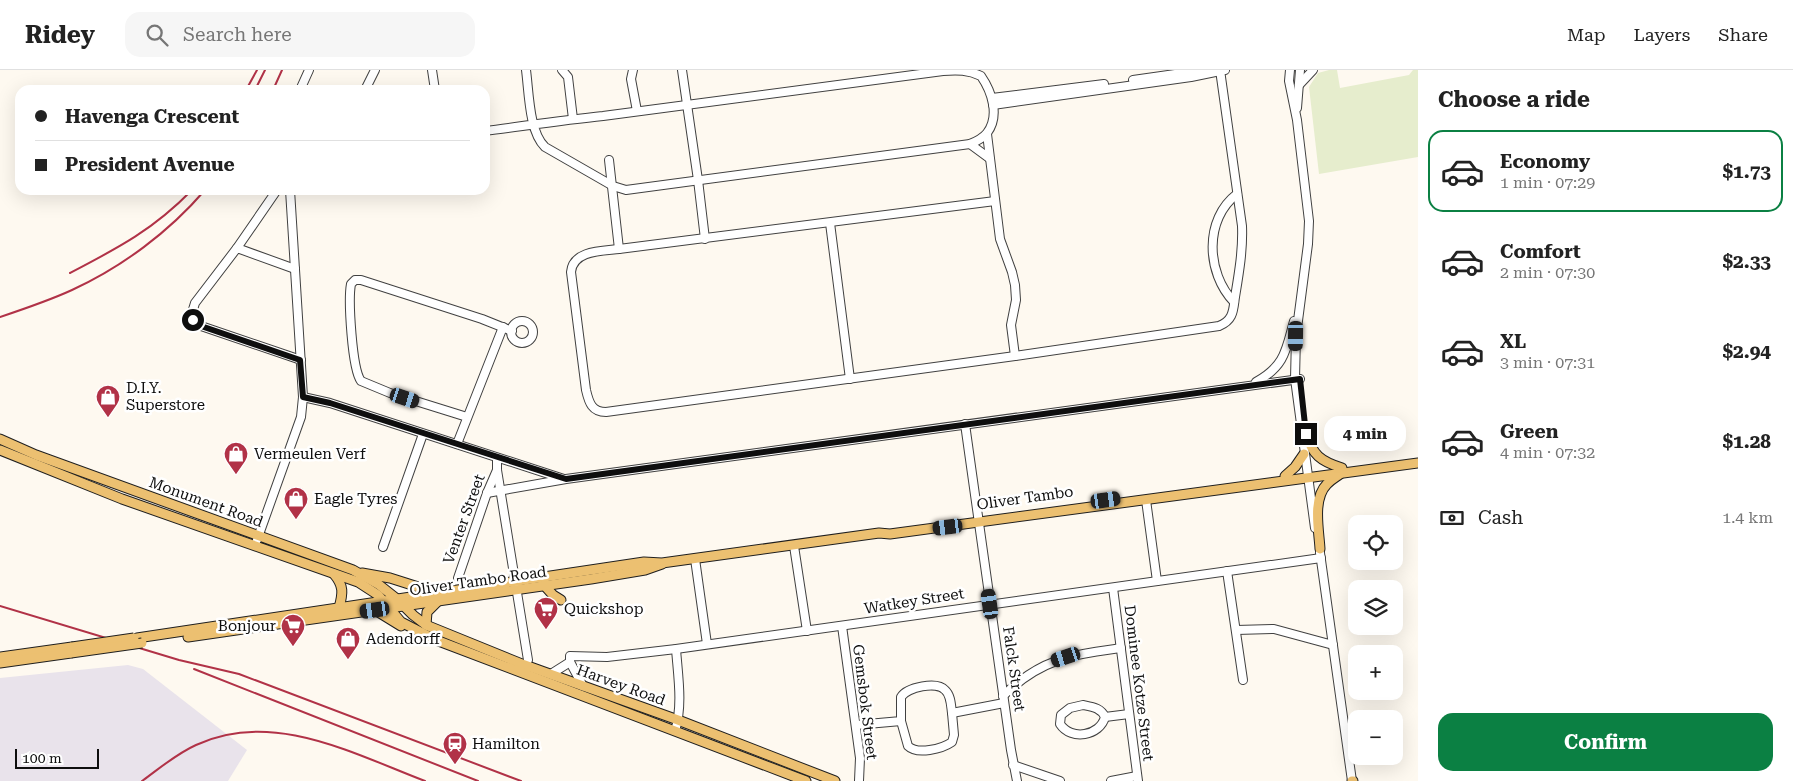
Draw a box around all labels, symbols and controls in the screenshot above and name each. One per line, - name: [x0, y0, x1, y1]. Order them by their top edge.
- search box: [125, 12, 475, 57]
- text: Ridey: [25, 21, 95, 49]
- icon: search: [143, 21, 171, 49]
- text: Search here: [183, 23, 292, 46]
- text: Map: [1567, 24, 1606, 45]
- text: Layers: [1634, 24, 1690, 45]
- text: Share: [1718, 24, 1768, 45]
- text: Choose a ride: [1438, 87, 1590, 112]
- text: Havenga Crescent: [65, 105, 239, 128]
- icon: car: [1440, 149, 1485, 194]
- text: Economy: [1500, 150, 1590, 173]
- text: President Avenue: [65, 153, 235, 176]
- text: $1.73: [1722, 160, 1771, 183]
- text: 1 min · 07:29: [1500, 173, 1595, 192]
- icon: car: [1440, 239, 1485, 284]
- text: Comfort: [1500, 240, 1581, 263]
- text: $2.33: [1722, 250, 1771, 273]
- text: 2 min · 07:30: [1500, 263, 1595, 282]
- route start: [182, 309, 204, 331]
- car: [1288, 321, 1303, 351]
- icon: car: [1440, 329, 1485, 374]
- text: XL: [1500, 330, 1526, 353]
- text: $2.94: [1722, 340, 1771, 363]
- text: 3 min · 07:31: [1500, 353, 1595, 372]
- place label: D.I.Y. Superstore: [126, 379, 205, 414]
- shop icon: D.I.Y. Superstore: [95, 384, 121, 418]
- car: [388, 386, 421, 410]
- callout: 4 min: [1324, 416, 1406, 452]
- icon: car: [1440, 419, 1485, 464]
- text: Green: [1500, 420, 1558, 443]
- route end: [1295, 423, 1317, 445]
- text: 4 min: [1343, 424, 1387, 443]
- text: $1.28: [1722, 430, 1771, 453]
- shop icon: Vermeulen Verf: [223, 441, 249, 475]
- text: 4 min · 07:32: [1500, 443, 1595, 462]
- place label: Vermeulen Verf: [254, 445, 367, 463]
- street label: Venter Street: [439, 471, 489, 566]
- street label: Monument Road: [147, 473, 266, 531]
- street label: Oliver Tambo: [975, 482, 1075, 514]
- shop icon: Eagle Tyres: [283, 486, 309, 520]
- place label: Eagle Tyres: [314, 490, 397, 508]
- car: [1090, 490, 1121, 510]
- icon: cash: [1438, 504, 1466, 532]
- text: Cash: [1478, 506, 1523, 529]
- text: 1.4 km: [1722, 508, 1773, 527]
- map controls: [1348, 515, 1403, 765]
- button: locate: [1348, 515, 1403, 570]
- car: [932, 518, 963, 536]
- street label: Oliver Tambo Road: [408, 562, 548, 600]
- button: layers: [1348, 580, 1403, 635]
- street label: Watkey Street: [863, 584, 966, 618]
- car: [980, 588, 999, 620]
- supermarket icon: Quickshop: [533, 596, 559, 630]
- car: [359, 600, 390, 620]
- place label: Quickshop: [564, 600, 644, 618]
- street label: Dominee Kotze Street: [1120, 604, 1158, 762]
- supermarket icon: Bonjour: [280, 613, 306, 647]
- place label: Bonjour: [218, 617, 276, 635]
- street label: Falck Street: [999, 625, 1029, 713]
- shop icon: Adendorff: [335, 626, 361, 660]
- place label: Adendorff: [366, 630, 441, 648]
- street label: Gemsbok Street: [849, 643, 881, 761]
- car: [1049, 645, 1082, 669]
- button: +: [1348, 645, 1403, 700]
- street label: Harvey Road: [574, 661, 668, 709]
- button: −: [1348, 710, 1403, 765]
- button: Confirm: [1438, 713, 1773, 771]
- station icon: Hamilton: [442, 731, 468, 765]
- place label: Hamilton: [472, 735, 540, 753]
- scale bar: [15, 746, 99, 769]
- text: 100 m: [22, 750, 62, 766]

